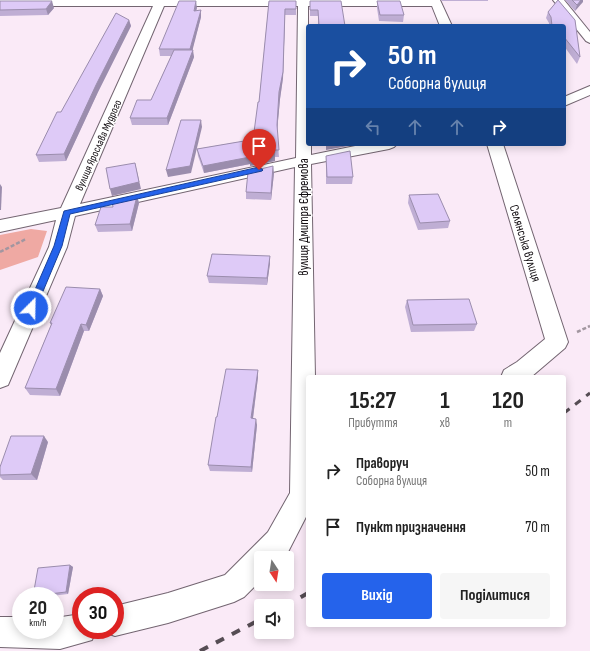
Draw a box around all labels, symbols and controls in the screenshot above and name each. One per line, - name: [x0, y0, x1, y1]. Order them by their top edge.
- text: 50 m: [388, 39, 437, 72]
- icon: right: [322, 40, 374, 92]
- text: Соборна вулиця: [388, 73, 487, 94]
- street label: вулиця Ярослава Мудрого: [73, 97, 125, 193]
- icon: left: [362, 116, 384, 138]
- icon: ahead: [404, 116, 426, 138]
- icon: ahead: [446, 116, 468, 138]
- icon: right: [488, 116, 510, 138]
- pin: [242, 129, 276, 170]
- icon: arrive: [248, 135, 270, 157]
- street label: вулиця Дмитра Єфремова: [296, 158, 312, 276]
- street label: Селянська вулиця: [506, 203, 544, 284]
- position arrow: [10, 287, 52, 329]
- text: 15:27: [350, 386, 396, 415]
- text: 1: [440, 386, 450, 415]
- text: 120: [492, 386, 524, 415]
- text: Прибуття: [348, 415, 398, 431]
- text: хв: [440, 415, 450, 431]
- text: m: [504, 415, 512, 431]
- text: Праворуч: [356, 454, 409, 473]
- icon: right: [322, 460, 344, 482]
- text: 50 m: [525, 462, 550, 481]
- text: Соборна вулиця: [356, 473, 427, 489]
- icon: arrive: [322, 516, 344, 538]
- text: Пункт призначення: [356, 518, 466, 537]
- text: 70 m: [525, 518, 550, 537]
- north arrow: [254, 551, 294, 591]
- map controls: [254, 551, 294, 639]
- button: Вихід: [322, 573, 432, 619]
- button: Поділитися: [440, 573, 550, 619]
- speed limit sign: 30: [72, 587, 124, 639]
- text: 20: [29, 596, 47, 620]
- button: sound: [254, 599, 294, 639]
- text: km/h: [29, 617, 47, 629]

